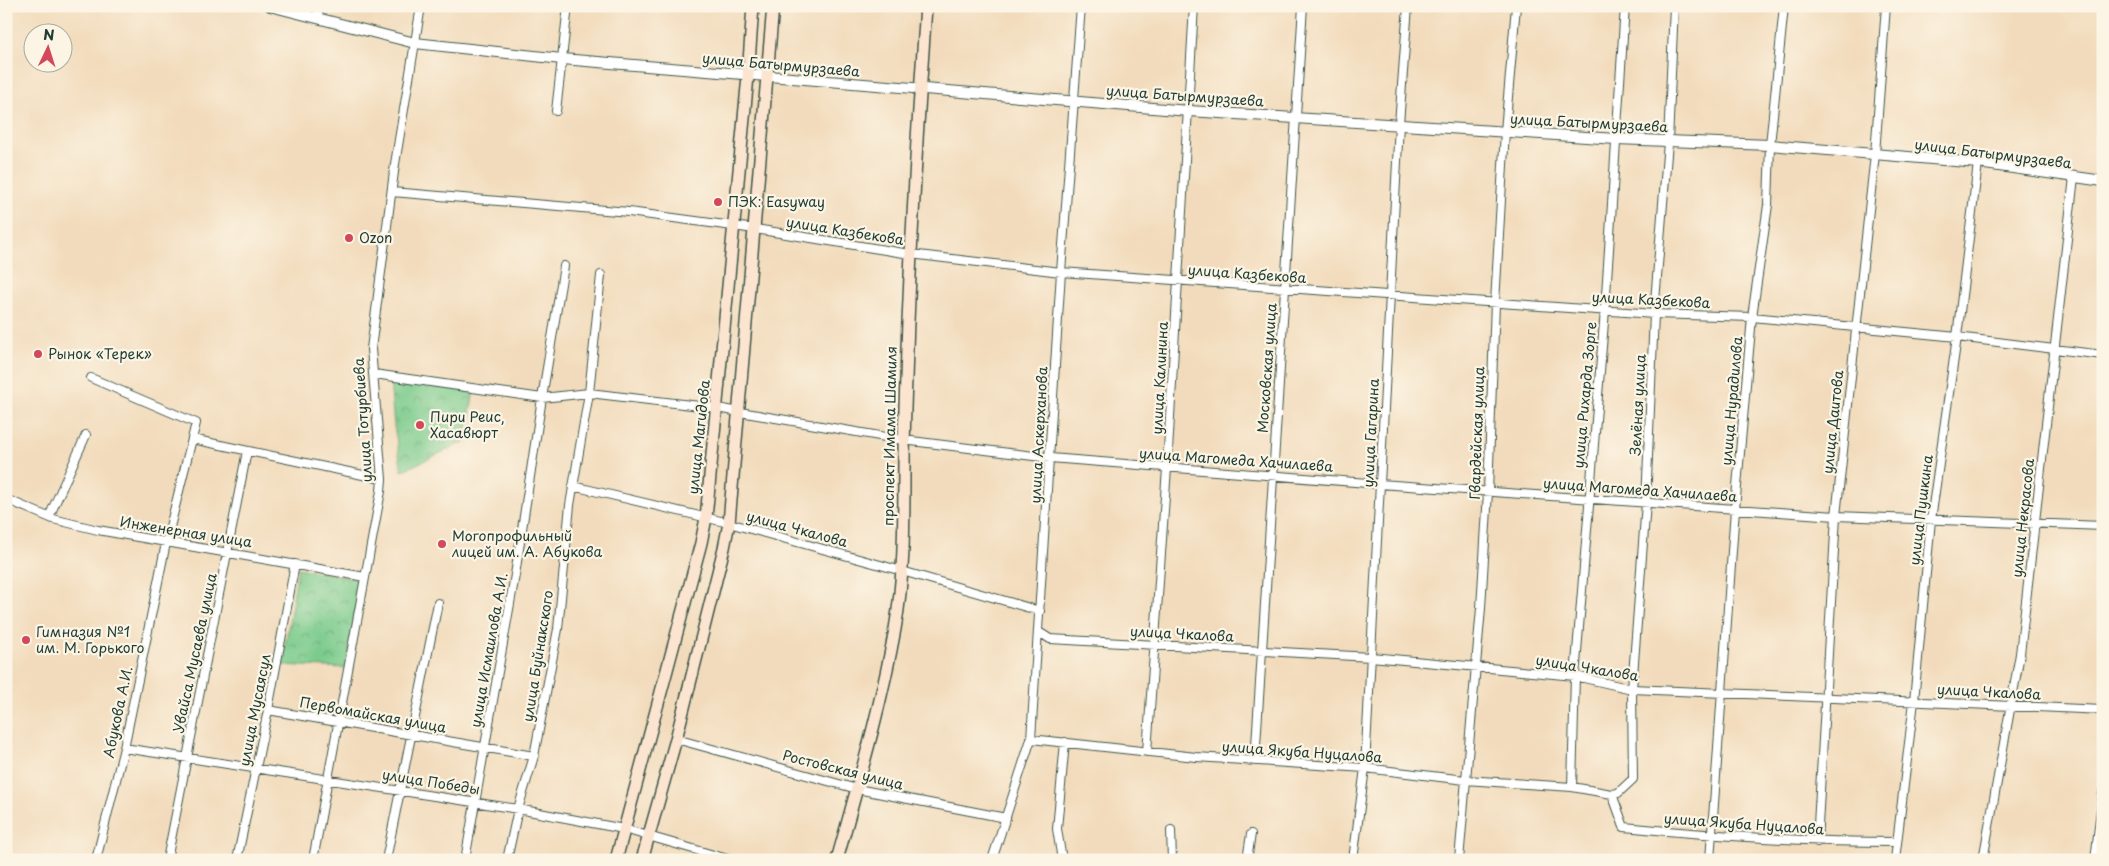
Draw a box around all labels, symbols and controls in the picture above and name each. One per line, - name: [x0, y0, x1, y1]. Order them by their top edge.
- north arrow: [22, 22, 72, 72]
- text: N: [43, 24, 55, 45]
- street label: улица Батырмурзаева: [701, 47, 861, 82]
- street label: улица Батырмурзаева: [1105, 80, 1265, 112]
- street label: улица Батырмурзаева: [1510, 108, 1669, 137]
- street label: улица Батырмурзаева: [1913, 133, 2073, 174]
- place label: ПЭК: Easyway: [728, 191, 825, 212]
- marker: ПЭК: Easyway: [712, 196, 724, 208]
- street label: улица Казбекова: [785, 211, 906, 250]
- place label: Ozon: [359, 227, 392, 248]
- marker: Ozon: [343, 232, 355, 244]
- street label: улица Казбекова: [1187, 259, 1307, 288]
- street label: улица Казбекова: [1591, 286, 1711, 313]
- street label: Московская улица: [1251, 302, 1282, 434]
- street label: улица Рихарда Зорге: [1568, 320, 1601, 469]
- street label: улица Калинина: [1146, 321, 1173, 435]
- street label: улица Нурадилова: [1715, 335, 1748, 466]
- place label: Рынок «Терек»: [48, 343, 152, 364]
- street label: проспект Имама Шамиля: [877, 346, 902, 526]
- marker: Рынок «Терек»: [32, 348, 44, 360]
- street label: Зелёная улица: [1624, 353, 1651, 456]
- street label: улица Тотурбиева: [348, 357, 377, 483]
- street label: улица Аскерханова: [1024, 366, 1053, 504]
- street label: Гвардейская улица: [1464, 366, 1489, 500]
- street label: улица Даитова: [1817, 369, 1848, 475]
- street label: улица Магидова: [682, 378, 715, 495]
- street label: улица Гагарина: [1357, 378, 1384, 488]
- place label: Пири Реис, Хасавюрт: [430, 406, 505, 443]
- marker: Пири Реис, Хасавюрт: [414, 419, 426, 431]
- street label: улица Магомеда Хачилаева: [1138, 442, 1334, 477]
- street label: улица Пушкина: [1903, 453, 1938, 566]
- street label: улица Некрасова: [2006, 457, 2039, 579]
- street label: улица Магомеда Хачилаева: [1542, 472, 1738, 507]
- street label: улица Чкалова: [744, 505, 850, 552]
- street label: Инженерная улица: [118, 511, 254, 552]
- place label: Могопрофильный лицей им. А. Абукова: [451, 525, 603, 562]
- marker: Могопрофильный лицей им. А. Абукова: [436, 538, 448, 550]
- street label: Увайса Мусаева улица: [167, 571, 222, 735]
- street label: улица Исмаилова А.И.: [465, 571, 512, 729]
- street label: улица Буйнакского: [517, 589, 558, 723]
- street label: улица Чкалова: [1130, 620, 1235, 647]
- place label: Гимназия №1 им. М. Горького: [36, 621, 145, 658]
- marker: Гимназия №1 им. М. Горького: [20, 634, 32, 646]
- street label: улица Чкалова: [1534, 649, 1640, 686]
- street label: улица Мусаясул: [233, 652, 276, 768]
- street label: Абукова А.И.: [98, 664, 137, 760]
- street label: улица Чкалова: [1937, 678, 2042, 705]
- street label: Первомайская улица: [298, 691, 448, 738]
- street label: улица Якуба Нуцалова: [1221, 735, 1383, 768]
- street label: Ростовская улица: [780, 744, 906, 795]
- street label: улица Победы: [381, 763, 481, 800]
- street label: улица Якуба Нуцалова: [1663, 807, 1825, 840]

